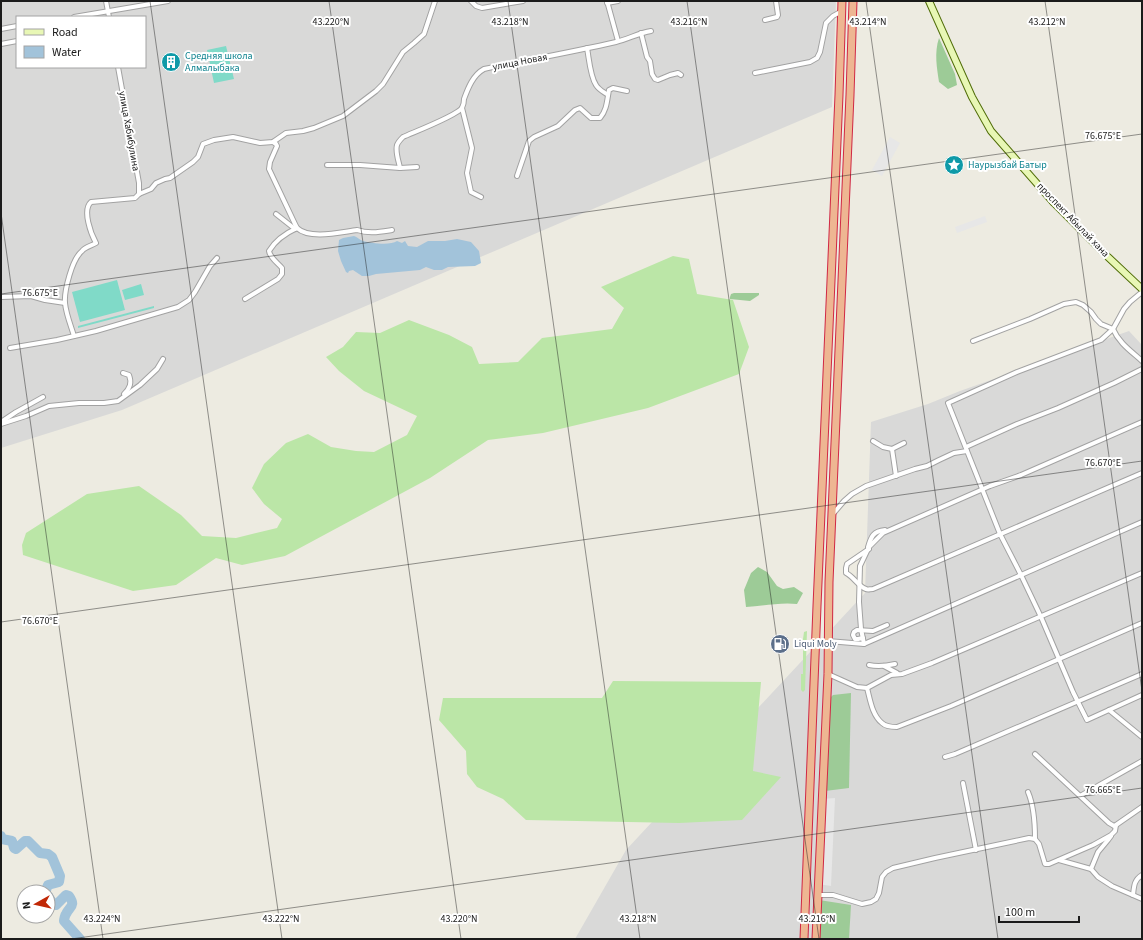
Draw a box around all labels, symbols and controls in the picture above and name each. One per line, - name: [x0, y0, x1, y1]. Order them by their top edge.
- text: 43.220°N: [312, 15, 350, 29]
- text: 43.218°N: [491, 15, 529, 29]
- text: 43.216°N: [670, 15, 708, 29]
- text: 43.214°N: [849, 15, 887, 29]
- text: 43.212°N: [1028, 15, 1066, 29]
- legend: [16, 16, 146, 68]
- text: Road: [52, 24, 78, 41]
- text: Water: [52, 44, 82, 61]
- place label: Средняя школа Алмалыбака: [185, 49, 253, 75]
- street label: улица Новая: [491, 50, 549, 74]
- building icon: Средняя школа Алмалыбака: [160, 51, 182, 73]
- street label: улица Хабибулина: [115, 90, 143, 172]
- text: 76.675°E: [1085, 129, 1121, 143]
- place icon: Наурызбай Батыр: [943, 154, 965, 176]
- place label: Наурызбай Батыр: [968, 158, 1047, 172]
- street label: проспект Абылай хана: [1034, 180, 1112, 260]
- text: 76.675°E: [22, 286, 58, 300]
- text: 76.670°E: [1085, 456, 1121, 470]
- text: 76.670°E: [22, 614, 58, 628]
- fuel station icon: Liqui Moly: [769, 633, 791, 655]
- place label: Liqui Moly: [794, 637, 837, 651]
- text: 76.665°E: [1085, 783, 1121, 797]
- north arrow: [16, 884, 56, 924]
- scale bar: [999, 898, 1079, 924]
- text: N: [19, 901, 35, 910]
- text: 100 m: [1005, 904, 1035, 921]
- text: 43.224°N: [83, 912, 121, 926]
- text: 43.222°N: [262, 912, 300, 926]
- text: 43.220°N: [440, 912, 478, 926]
- text: 43.218°N: [619, 912, 657, 926]
- text: 43.216°N: [798, 912, 836, 926]

